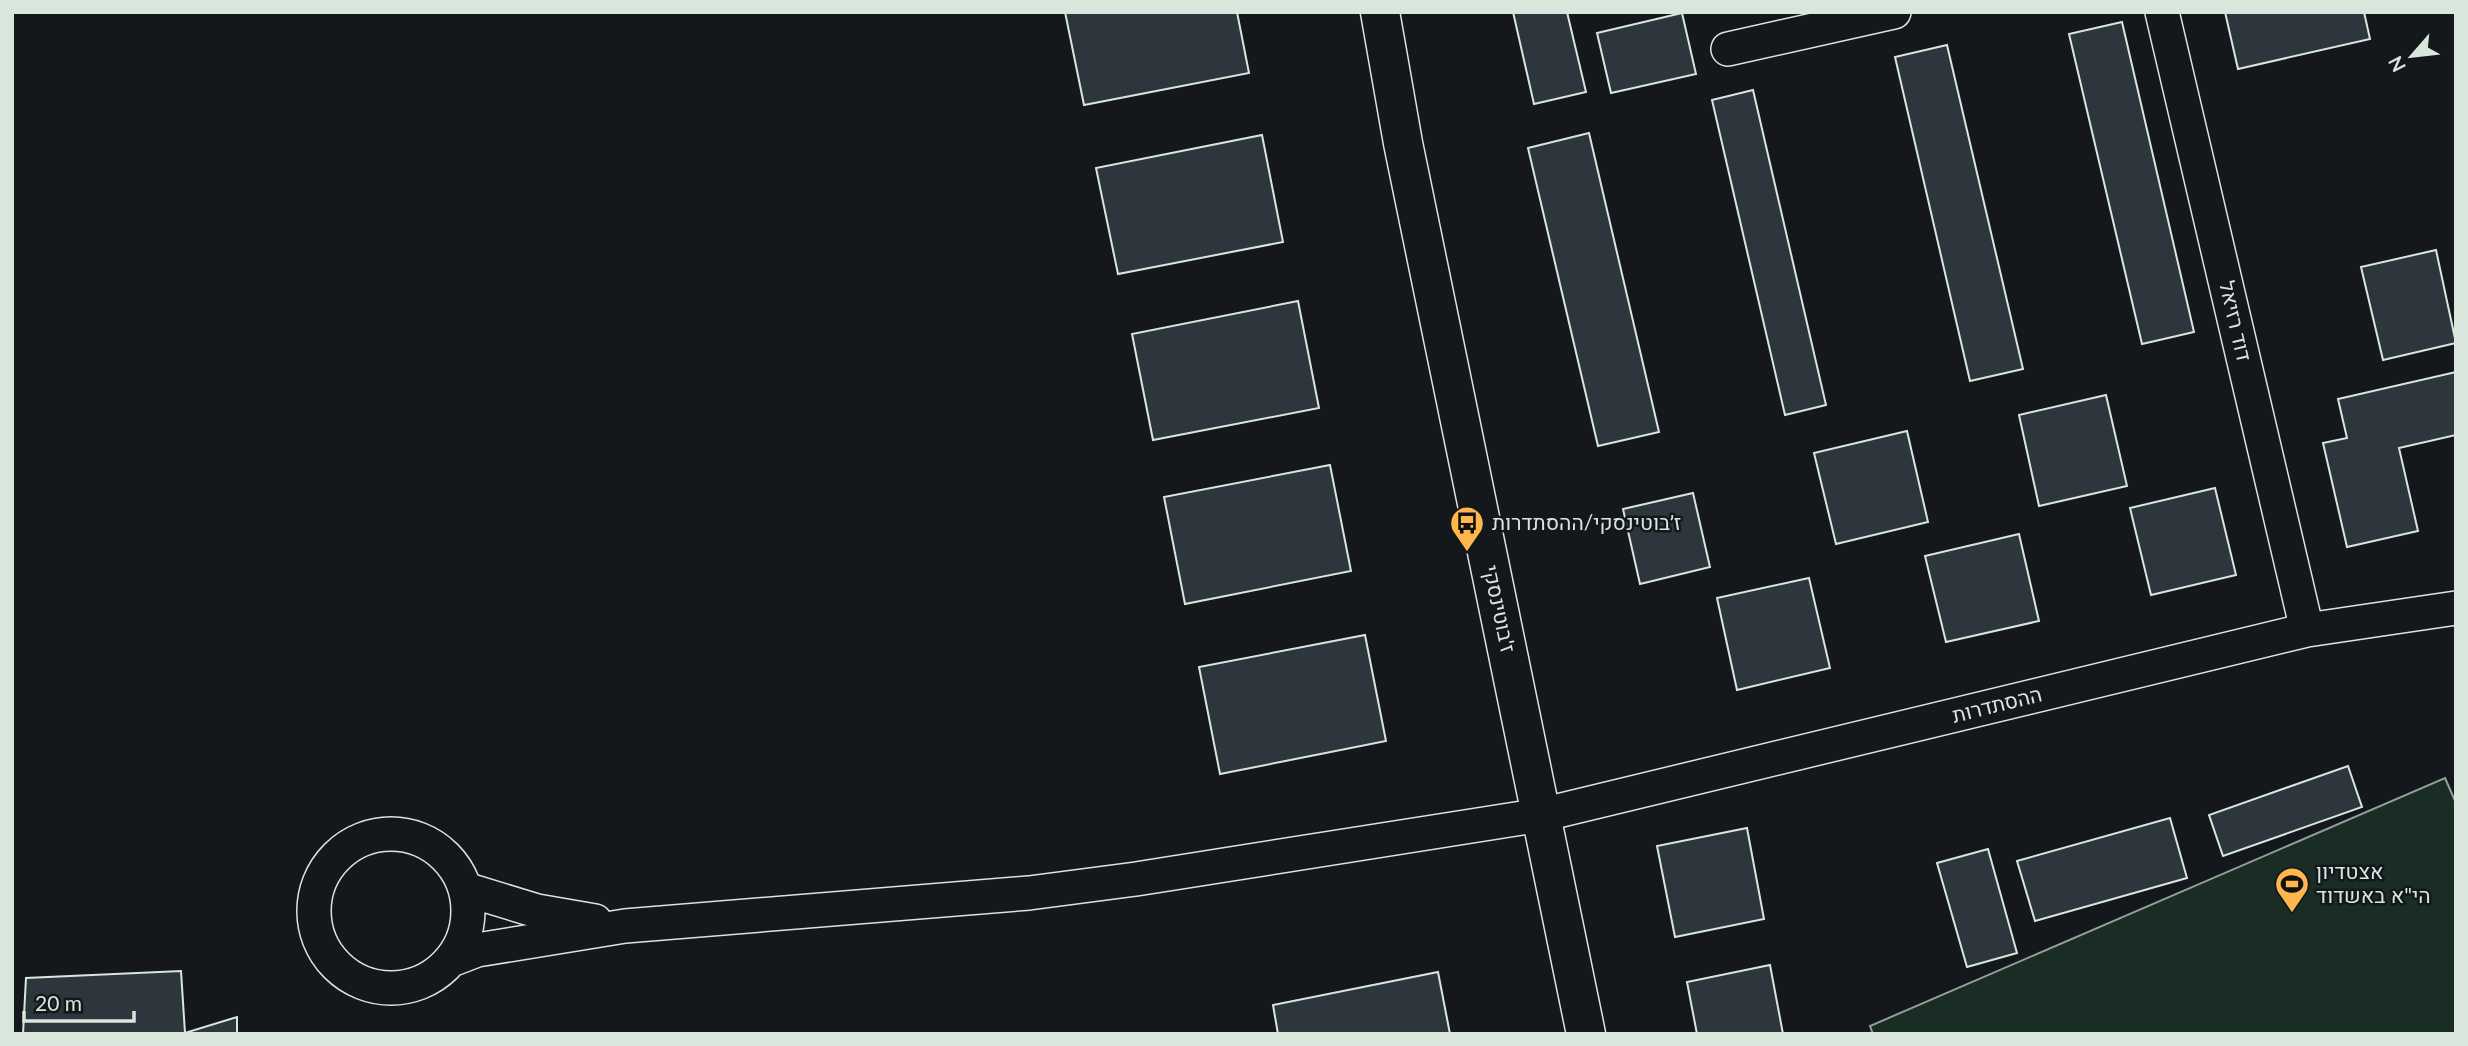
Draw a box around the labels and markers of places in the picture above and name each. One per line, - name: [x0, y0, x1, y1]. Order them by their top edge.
- bus stop icon: ז׳בוטינסקי/ההסתדרות: [1448, 504, 1486, 553]
- place label: ז׳בוטינסקי/ההסתדרות: [1492, 509, 1681, 534]
- place label: אצטדיון הי"א באשדוד: [2316, 858, 2431, 907]
- sports icon: אצטדיון הי"א באשדוד: [2273, 865, 2311, 914]

